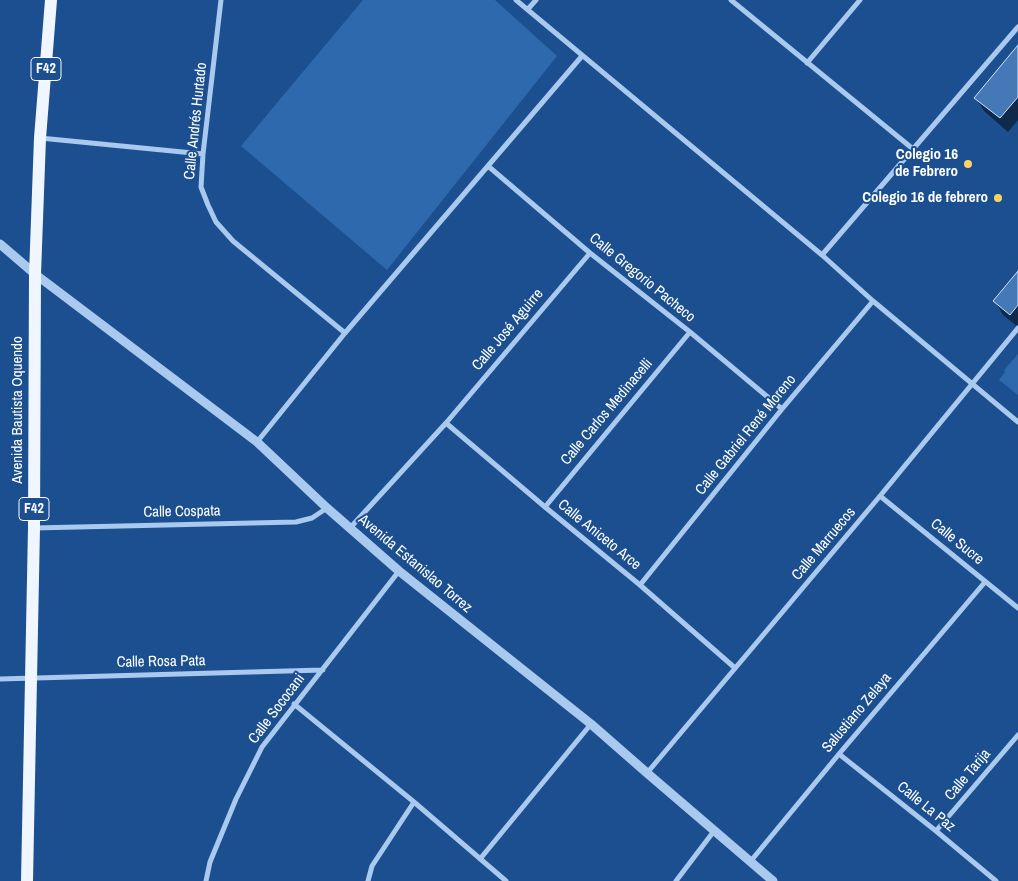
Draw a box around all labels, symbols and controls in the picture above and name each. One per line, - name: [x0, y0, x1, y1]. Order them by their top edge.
- road number: F42: [31, 58, 61, 80]
- street label: Calle Andrés Hurtado: [181, 62, 211, 180]
- place label: Colegio 16 de Febrero: [895, 146, 958, 181]
- marker: Colegio 16 de Febrero: [962, 158, 974, 170]
- place label: Colegio 16 de febrero: [862, 189, 988, 207]
- marker: Colegio 16 de febrero: [992, 192, 1004, 204]
- street label: Calle Gregorio Pacheco: [585, 230, 699, 326]
- street label: Calle José Aguirre: [469, 285, 547, 375]
- street label: Avenida Bautista Oquendo: [9, 336, 27, 484]
- street label: Calle Carlos Medinacelli: [557, 355, 657, 469]
- street label: Calle Gabriel René Moreno: [692, 371, 800, 499]
- street label: Calle Aniceto Arce: [554, 496, 644, 574]
- road number: F42: [19, 498, 49, 520]
- street label: Calle Cospata: [143, 502, 221, 522]
- street label: Calle Marruecos: [788, 504, 860, 584]
- street label: Avenida Estanislao Torrez: [354, 511, 476, 617]
- street label: Calle Sucre: [927, 515, 987, 569]
- street label: Calle Rosa Pata: [116, 652, 206, 672]
- street label: Salustiano Zelaya: [818, 670, 896, 756]
- street label: Calle Sococani: [245, 671, 309, 747]
- street label: Calle Tarija: [941, 746, 995, 804]
- street label: Calle La Paz: [893, 778, 959, 836]

